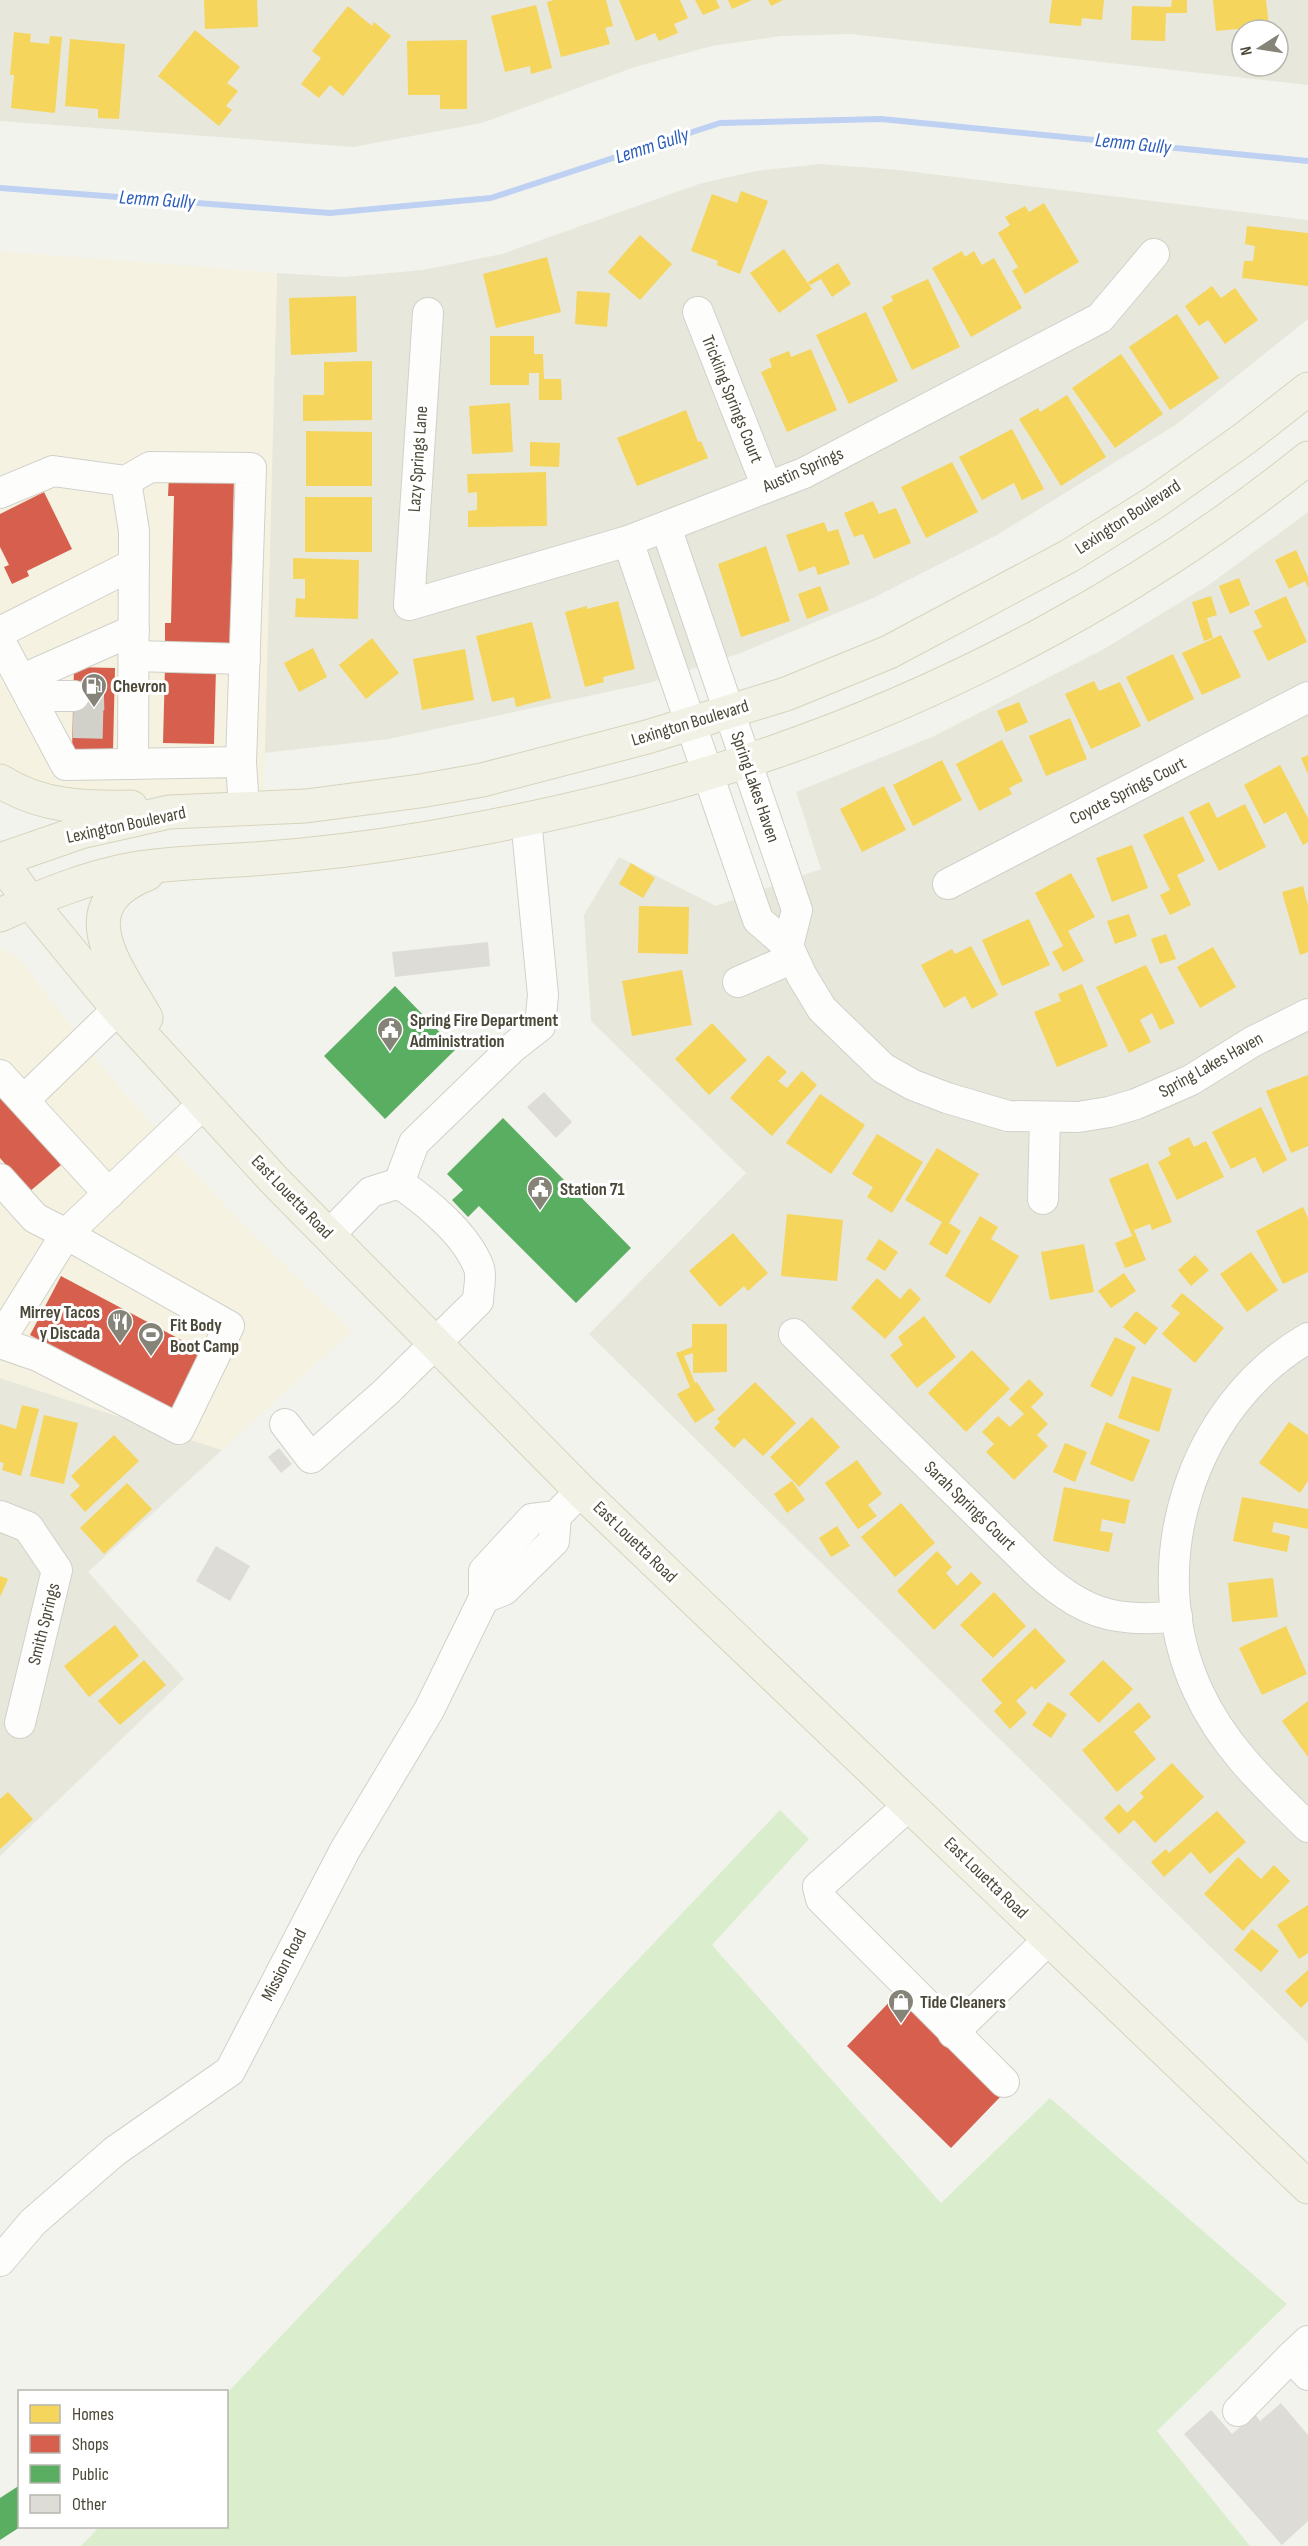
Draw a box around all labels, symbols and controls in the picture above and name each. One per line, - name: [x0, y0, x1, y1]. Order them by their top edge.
- north arrow: [1230, 18, 1290, 78]
- text: N: [1237, 45, 1257, 57]
- water label: Lemm Gully: [612, 122, 693, 169]
- water label: Lemm Gully: [1094, 128, 1173, 160]
- water label: Lemm Gully: [118, 185, 197, 215]
- street label: Trickling Springs Court: [697, 332, 767, 466]
- street label: Lazy Springs Lane: [404, 405, 432, 513]
- street label: Austin Springs: [758, 443, 847, 498]
- street label: Lexington Boulevard: [1071, 475, 1185, 559]
- fuel station icon: Chevron: [79, 671, 109, 709]
- place label: Chevron: [113, 676, 167, 697]
- street label: Lexington Boulevard: [629, 695, 751, 751]
- street label: Spring Lakes Haven: [726, 729, 784, 845]
- street label: Coyote Springs Court: [1066, 752, 1190, 829]
- street label: Lexington Boulevard: [64, 802, 188, 848]
- place label: Spring Fire Department Administration: [409, 1010, 558, 1052]
- public building icon: Spring Fire Department Administration: [375, 1015, 405, 1053]
- street label: Spring Lakes Haven: [1155, 1028, 1267, 1102]
- street label: East Louetta Road: [247, 1151, 337, 1243]
- public building icon: Station 71: [525, 1174, 555, 1212]
- place label: Station 71: [560, 1179, 625, 1200]
- place label: Mirrey Tacos y Discada: [20, 1302, 100, 1344]
- restaurant icon: Mirrey Tacos y Discada: [105, 1307, 135, 1345]
- place label: Fit Body Boot Camp: [170, 1315, 239, 1357]
- sports icon: Fit Body Boot Camp: [136, 1320, 166, 1358]
- street label: Sarah Springs Court: [920, 1457, 1021, 1555]
- street label: East Louetta Road: [589, 1497, 681, 1587]
- street label: Smith Springs: [24, 1581, 64, 1667]
- street label: East Louetta Road: [940, 1833, 1032, 1923]
- street label: Mission Road: [257, 1925, 311, 2005]
- shop icon: Tide Cleaners: [886, 1987, 916, 2025]
- place label: Tide Cleaners: [920, 1992, 1006, 2013]
- legend: [18, 2390, 228, 2528]
- text: Homes: [72, 2404, 114, 2425]
- text: Shops: [72, 2434, 109, 2455]
- text: Public: [72, 2464, 109, 2485]
- text: Other: [72, 2494, 106, 2515]

